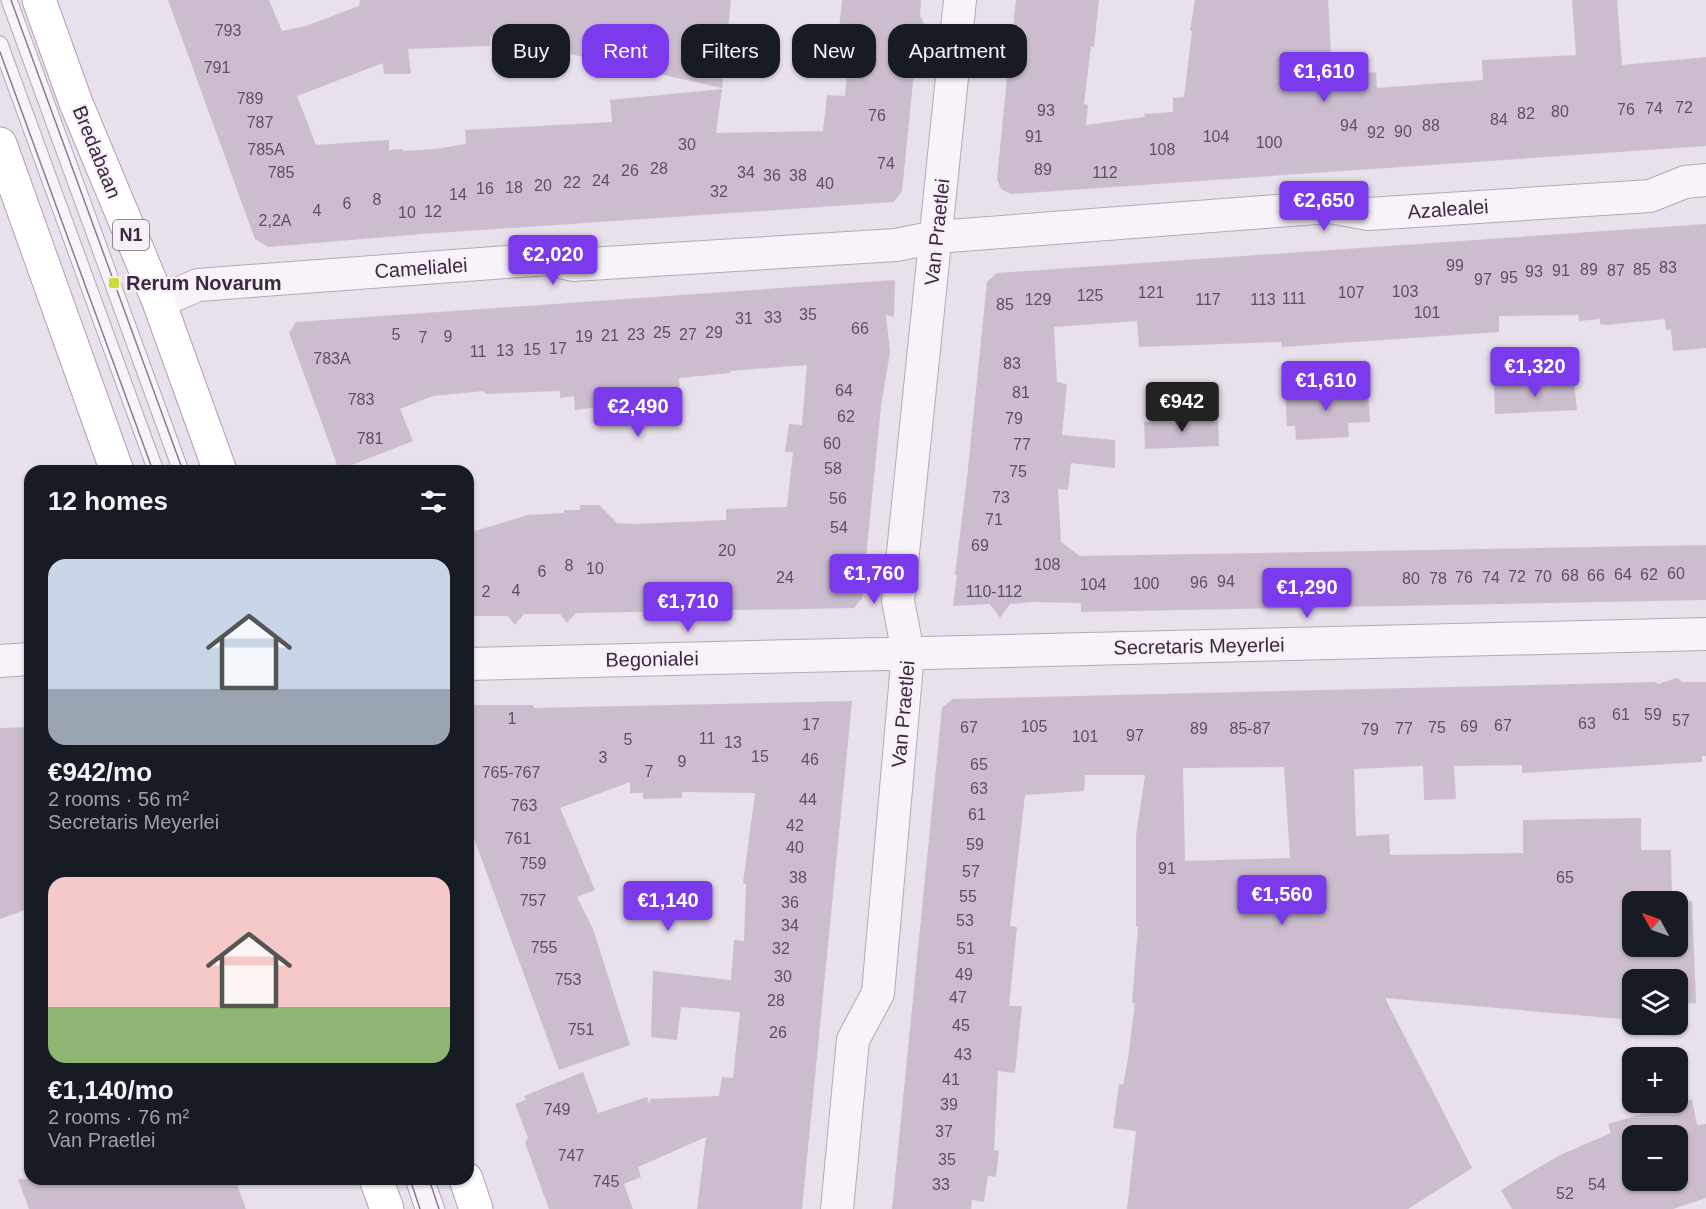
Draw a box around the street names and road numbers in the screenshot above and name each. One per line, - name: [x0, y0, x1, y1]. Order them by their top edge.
- street label: Bredabaan: [68, 103, 126, 201]
- street label: Van Praetlei: [920, 177, 954, 287]
- street label: Azalealei: [1407, 195, 1489, 223]
- road number: N1: [113, 220, 149, 250]
- street label: Camelialei: [374, 254, 468, 282]
- street label: Secretaris Meyerlei: [1113, 634, 1285, 658]
- street label: Begonialei: [605, 647, 699, 671]
- street label: Van Praetlei: [887, 660, 919, 768]

